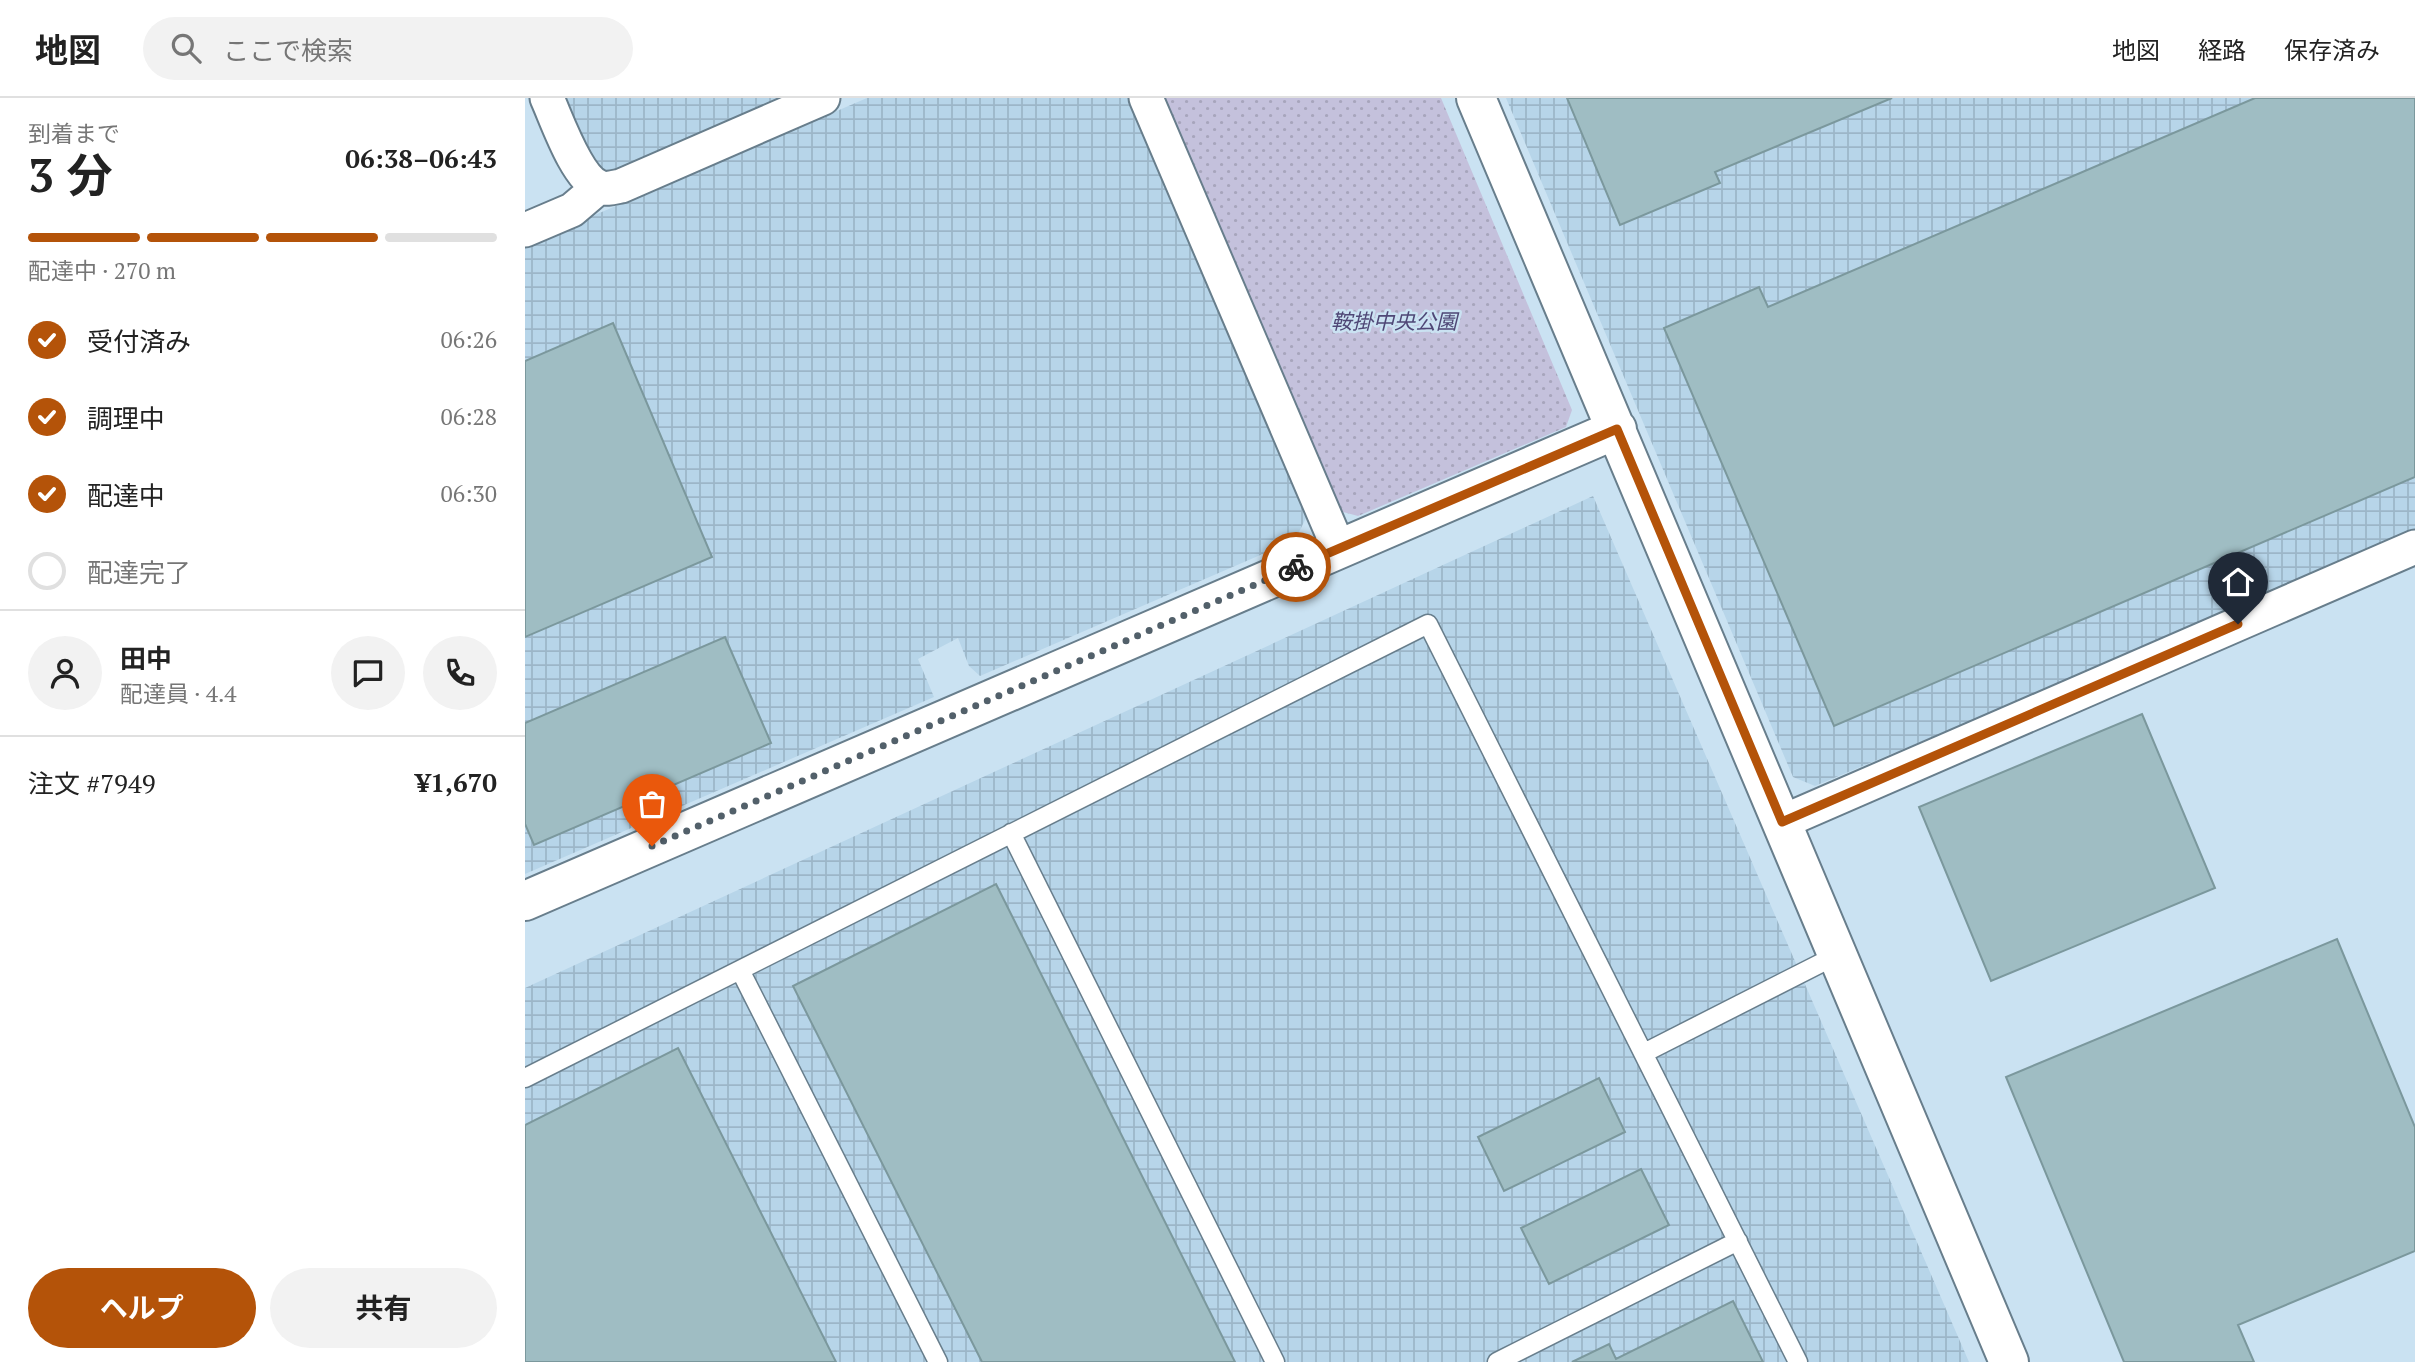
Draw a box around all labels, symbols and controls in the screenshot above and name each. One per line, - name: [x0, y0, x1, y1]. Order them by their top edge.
- search box: [143, 17, 633, 80]
- text: 地図: [35, 28, 101, 71]
- icon: search: [167, 29, 205, 67]
- text: ここで検索: [223, 33, 353, 67]
- text: 地図: [2112, 34, 2160, 66]
- text: 経路: [2198, 34, 2246, 66]
- text: 保存済み: [2284, 34, 2380, 66]
- text: 到着まで: [28, 118, 120, 149]
- text: 06:38–06:43: [345, 141, 497, 175]
- text: 3 分: [28, 144, 112, 205]
- text: 配達中 · 270 m: [28, 255, 176, 286]
- park label: 鞍掛中央公園: [1331, 307, 1460, 335]
- icon: check: [28, 321, 66, 359]
- text: 受付済み: [87, 324, 191, 358]
- text: 06:26: [440, 324, 497, 355]
- icon: check: [28, 398, 66, 436]
- text: 調理中: [87, 401, 165, 435]
- text: 06:28: [440, 401, 497, 432]
- icon: check: [28, 475, 66, 513]
- text: 配達中: [87, 478, 165, 512]
- text: 06:30: [440, 478, 497, 509]
- courier: [1261, 532, 1331, 602]
- icon: bike: [1277, 548, 1315, 586]
- pin: [2208, 552, 2268, 624]
- text: 配達完了: [87, 555, 191, 589]
- icon: home: [2219, 563, 2257, 601]
- button: person: [28, 636, 102, 710]
- button: chat: [331, 636, 405, 710]
- button: phone: [423, 636, 497, 710]
- text: 田中: [120, 641, 172, 675]
- text: 配達員 · 4.4: [120, 678, 237, 709]
- text: ¥1,670: [416, 765, 497, 799]
- text: 注文 #7949: [28, 766, 156, 800]
- pin: [622, 774, 682, 846]
- icon: bag: [633, 785, 671, 823]
- button: ヘルプ: [28, 1268, 256, 1348]
- button: 共有: [270, 1268, 497, 1348]

